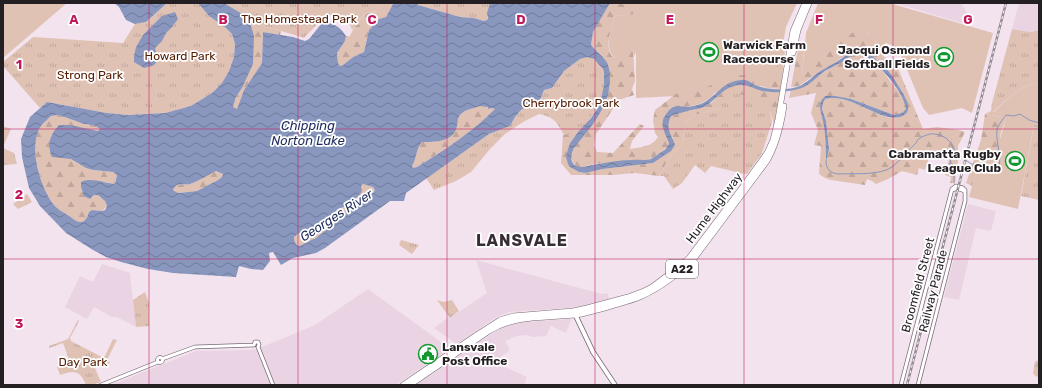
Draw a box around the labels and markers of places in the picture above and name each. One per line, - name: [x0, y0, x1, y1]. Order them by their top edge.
- place label: Warwick Farm Racecourse: [723, 38, 806, 66]
- sports icon: Warwick Farm Racecourse: [698, 41, 720, 63]
- place label: Jacqui Osmond Softball Fields: [838, 43, 930, 71]
- sports icon: Jacqui Osmond Softball Fields: [933, 46, 955, 68]
- place label: Cabramatta Rugby League Club: [889, 147, 1001, 175]
- sports icon: Cabramatta Rugby League Club: [1004, 150, 1026, 172]
- place label: Lansvale Post Office: [442, 340, 507, 368]
- public building icon: Lansvale Post Office: [417, 343, 439, 365]

